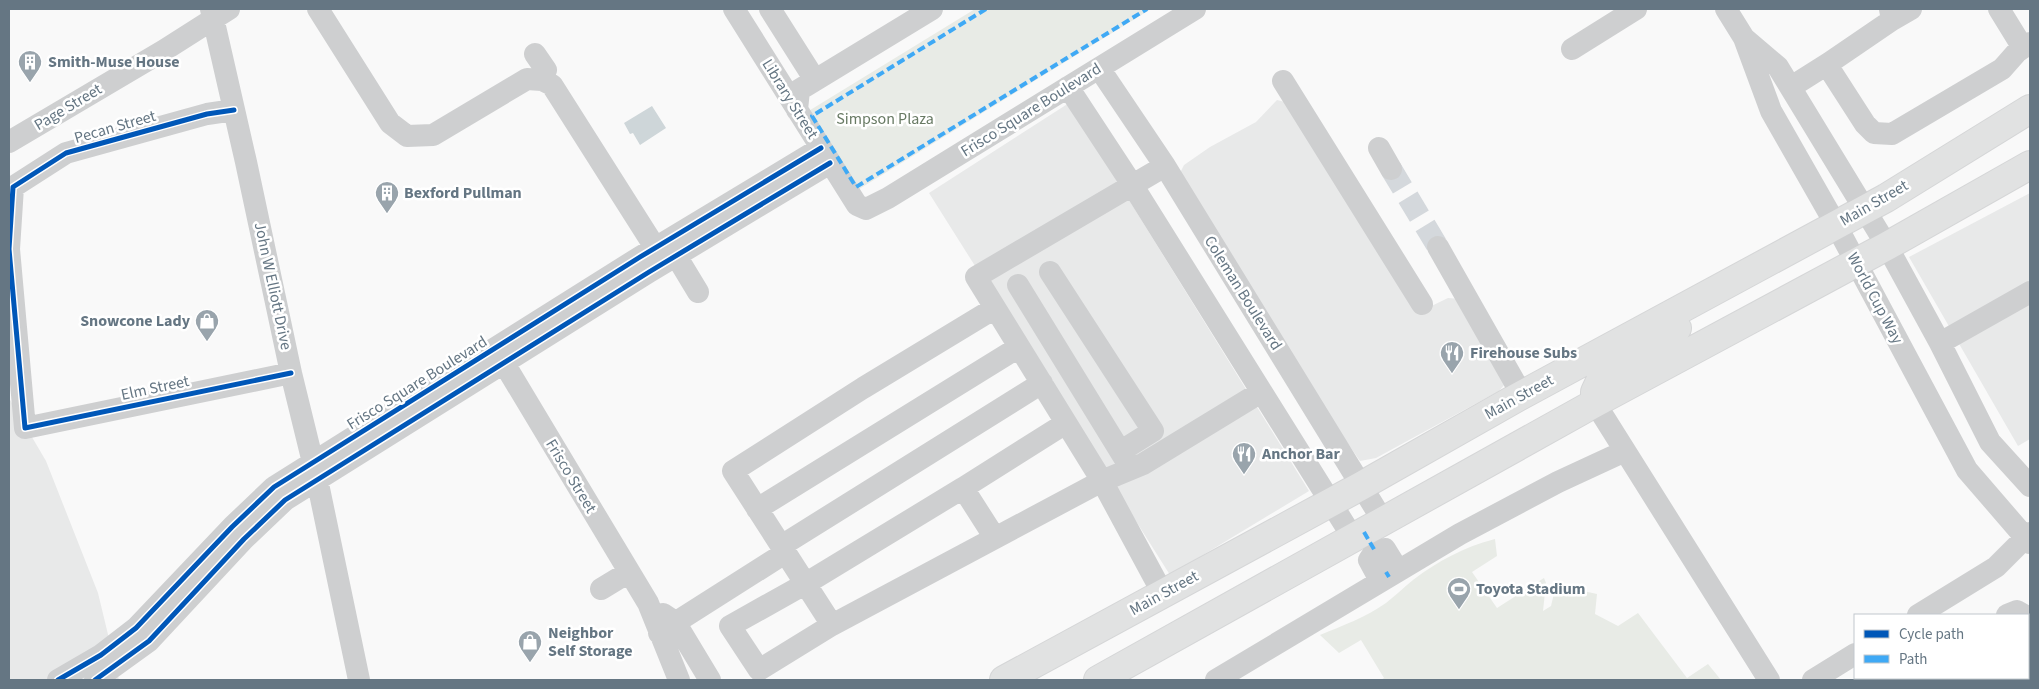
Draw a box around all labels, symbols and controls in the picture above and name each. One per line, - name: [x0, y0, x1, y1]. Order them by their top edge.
- building icon: Smith-Muse House: [17, 49, 43, 83]
- place label: Smith-Muse House: [48, 51, 180, 73]
- street label: Library Street: [757, 55, 824, 144]
- street label: Frisco Square Boulevard: [957, 58, 1105, 162]
- street label: Page Street: [30, 78, 107, 136]
- street label: Pecan Street: [72, 105, 159, 149]
- park label: Simpson Plaza: [836, 108, 934, 130]
- street label: Main Street: [1836, 174, 1913, 231]
- building icon: Bexford Pullman: [374, 180, 400, 214]
- place label: Bexford Pullman: [404, 182, 522, 204]
- street label: John W Elliott Drive: [249, 220, 297, 352]
- street label: Coleman Boulevard: [1199, 231, 1287, 355]
- street label: World Cup Way: [1842, 248, 1909, 348]
- shop icon: Snowcone Lady: [194, 308, 220, 342]
- place label: Snowcone Lady: [80, 310, 191, 332]
- street label: Frisco Square Boulevard: [343, 331, 491, 435]
- restaurant icon: Firehouse Subs: [1439, 340, 1465, 374]
- place label: Firehouse Subs: [1470, 342, 1577, 364]
- street label: Main Street: [1481, 369, 1558, 425]
- street label: Elm Street: [119, 370, 192, 406]
- street label: Frisco Street: [540, 435, 602, 518]
- restaurant icon: Anchor Bar: [1231, 441, 1257, 475]
- place label: Anchor Bar: [1261, 443, 1341, 465]
- street label: Main Street: [1126, 565, 1203, 621]
- sports icon: Toyota Stadium: [1446, 576, 1472, 610]
- place label: Toyota Stadium: [1476, 578, 1586, 600]
- legend: [1854, 614, 2029, 679]
- place label: Neighbor Self Storage: [548, 622, 632, 662]
- text: Cycle path: [1899, 624, 1964, 645]
- shop icon: Neighbor Self Storage: [517, 629, 543, 663]
- text: Path: [1899, 649, 1927, 670]

